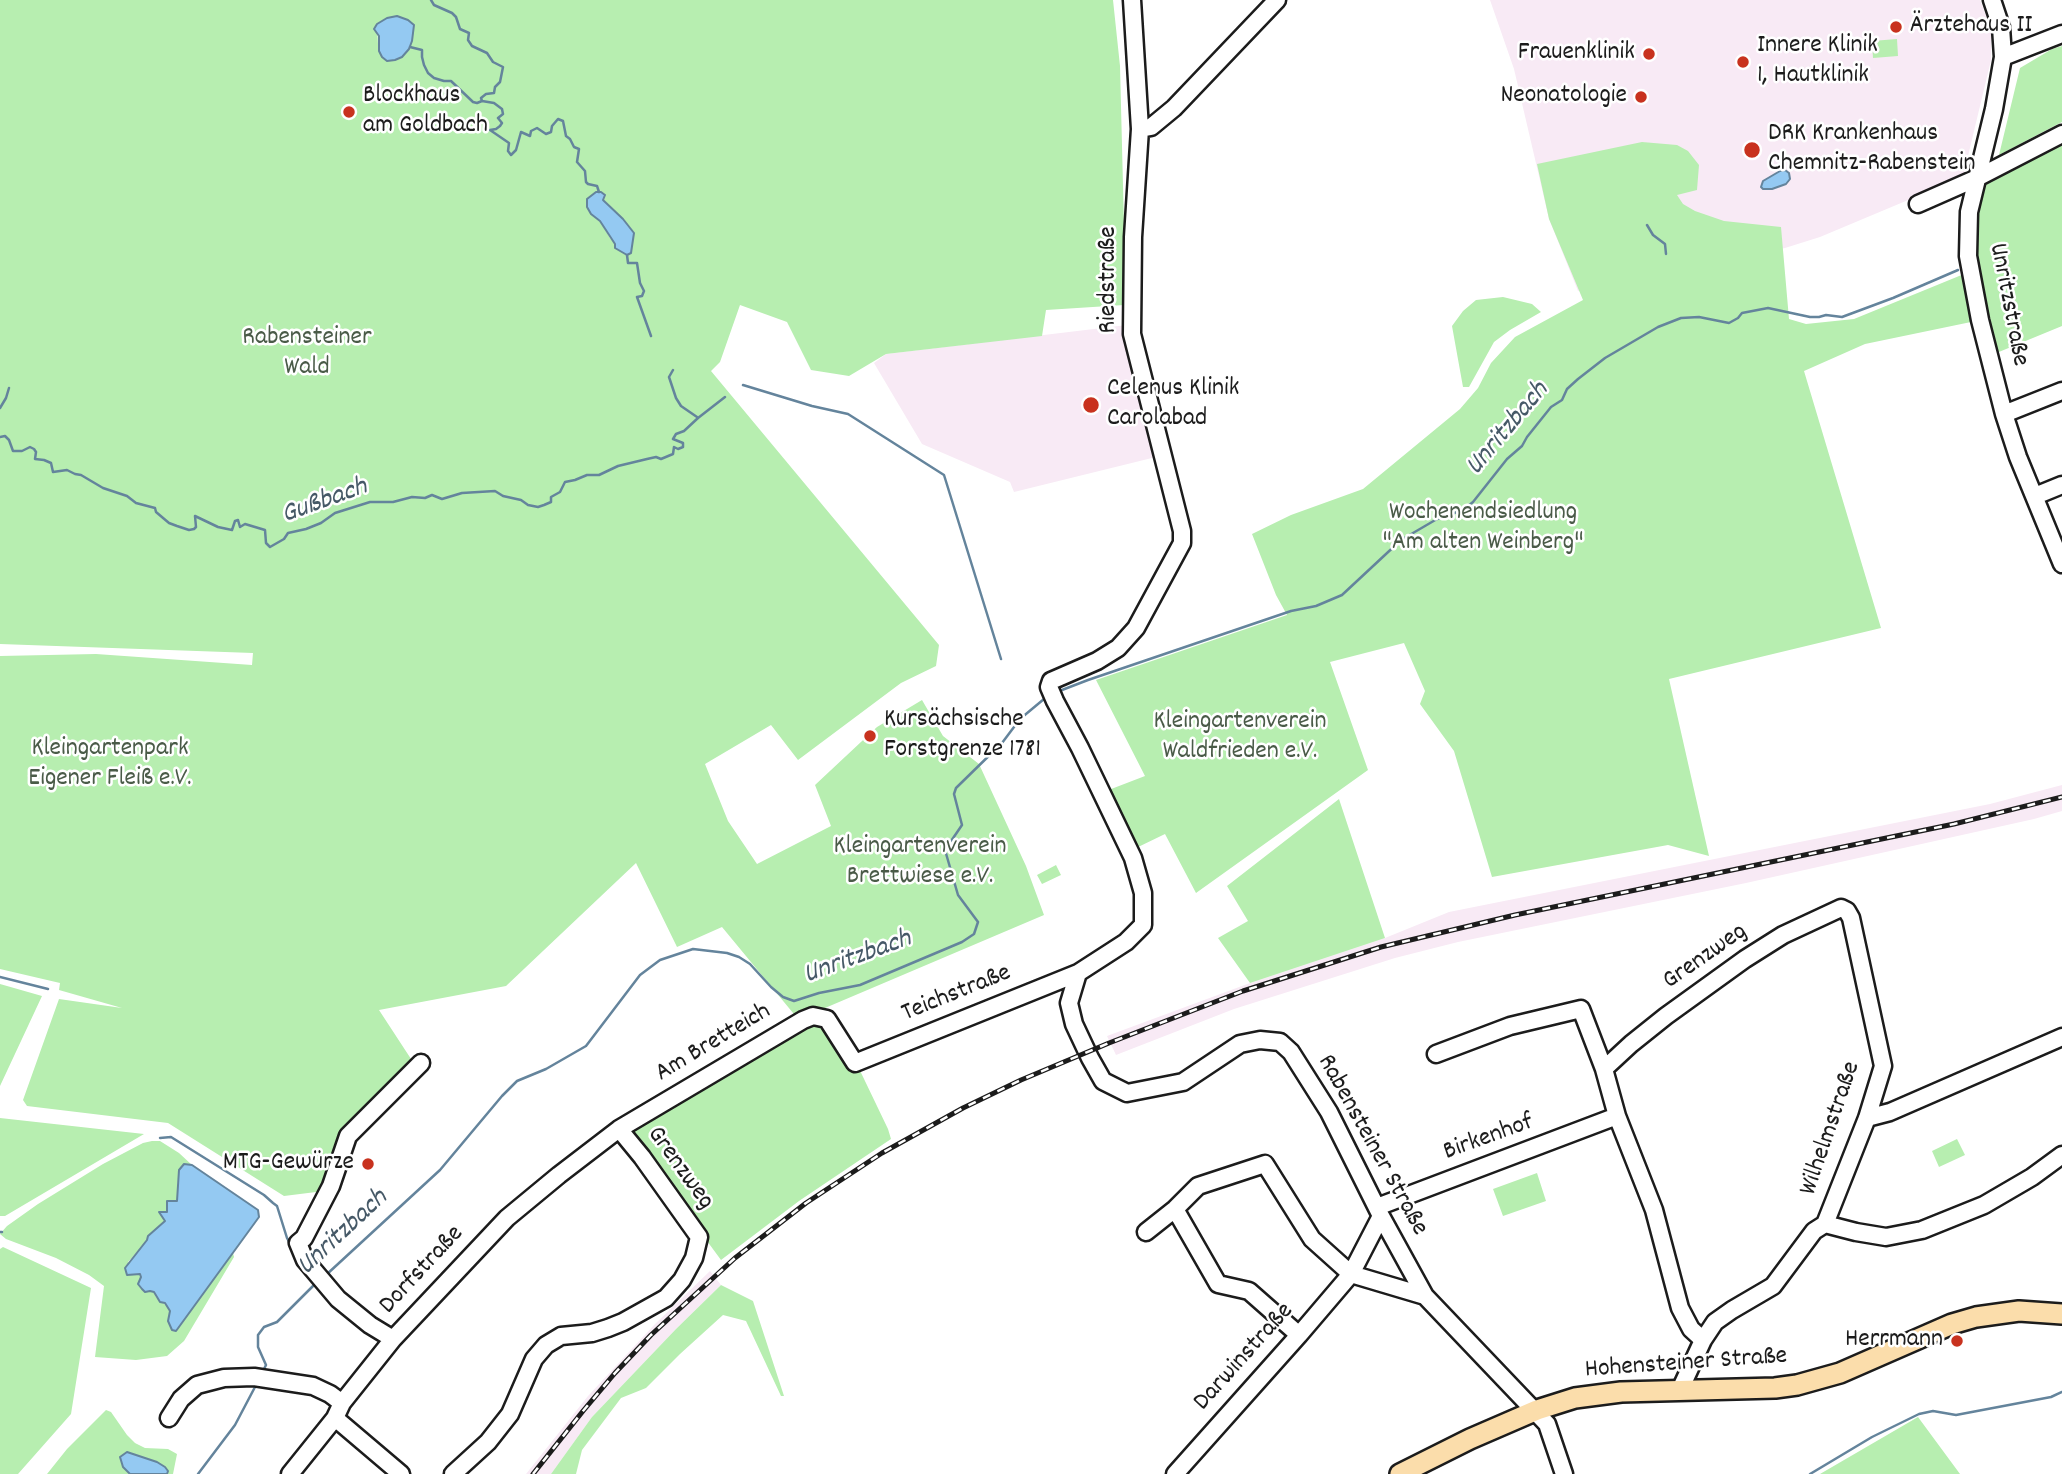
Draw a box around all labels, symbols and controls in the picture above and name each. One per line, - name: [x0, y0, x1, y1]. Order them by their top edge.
- place label: Ärztehaus II: [1910, 11, 2032, 43]
- marker: Ärztehaus II: [1888, 19, 1904, 35]
- place label: Innere Klinik 1, Hautklinik: [1757, 31, 1878, 92]
- place label: Frauenklinik: [1518, 38, 1635, 70]
- marker: Frauenklinik: [1641, 46, 1657, 62]
- marker: Innere Klinik 1, Hautklinik: [1735, 54, 1751, 70]
- place label: Blockhaus am Goldbach: [363, 81, 488, 142]
- place label: Neonatologie: [1500, 81, 1627, 113]
- marker: Neonatologie: [1633, 89, 1649, 105]
- marker: Blockhaus am Goldbach: [341, 104, 357, 120]
- place label: DRK Krankenhaus Chemnitz-Rabenstein: [1768, 119, 1976, 180]
- marker: DRK Krankenhaus Chemnitz-Rabenstein: [1742, 140, 1762, 160]
- street label: Riedstraße: [1094, 226, 1126, 334]
- street label: Unritzstraße: [1980, 241, 2034, 369]
- park label: Rabensteiner Wald: [242, 323, 372, 384]
- place label: Celenus Klinik Carolabad: [1107, 374, 1239, 436]
- water label: Unritzbach: [1460, 376, 1558, 484]
- marker: Celenus Klinik Carolabad: [1081, 395, 1101, 415]
- water label: Gußbach: [278, 472, 372, 534]
- park label: Wochenendsiedlung "Am alten Weinberg": [1383, 498, 1583, 560]
- place label: Kursächsische Forstgrenze 1781: [884, 705, 1041, 766]
- park label: Kleingartenverein Waldfrieden e.V.: [1154, 707, 1326, 768]
- marker: Kursächsische Forstgrenze 1781: [862, 728, 878, 744]
- park label: Kleingartenpark Eigener Fleiß e.V.: [28, 734, 192, 796]
- park label: Kleingartenverein Brettwiese e.V.: [834, 832, 1006, 894]
- street label: Grenzweg: [1658, 918, 1754, 998]
- water label: Unritzbach: [800, 924, 916, 994]
- street label: Teichstraße: [898, 959, 1016, 1031]
- street label: Am Bretteich: [651, 997, 777, 1091]
- street label: Rabensteiner Straße: [1308, 1050, 1434, 1242]
- street label: Wilhelmstraße: [1795, 1058, 1869, 1200]
- street label: Birkenhof: [1440, 1108, 1538, 1170]
- street label: Grenzweg: [638, 1121, 720, 1217]
- place label: MTG-Gewürze: [223, 1148, 354, 1180]
- marker: MTG-Gewürze: [360, 1156, 376, 1172]
- water label: Unritzbach: [291, 1183, 397, 1285]
- street label: Dorfstraße: [374, 1220, 472, 1322]
- street label: Darwinstraße: [1188, 1297, 1302, 1419]
- place label: Herrmann: [1845, 1325, 1943, 1357]
- marker: Herrmann: [1949, 1333, 1965, 1349]
- street label: Hohensteiner Straße: [1584, 1342, 1788, 1388]

